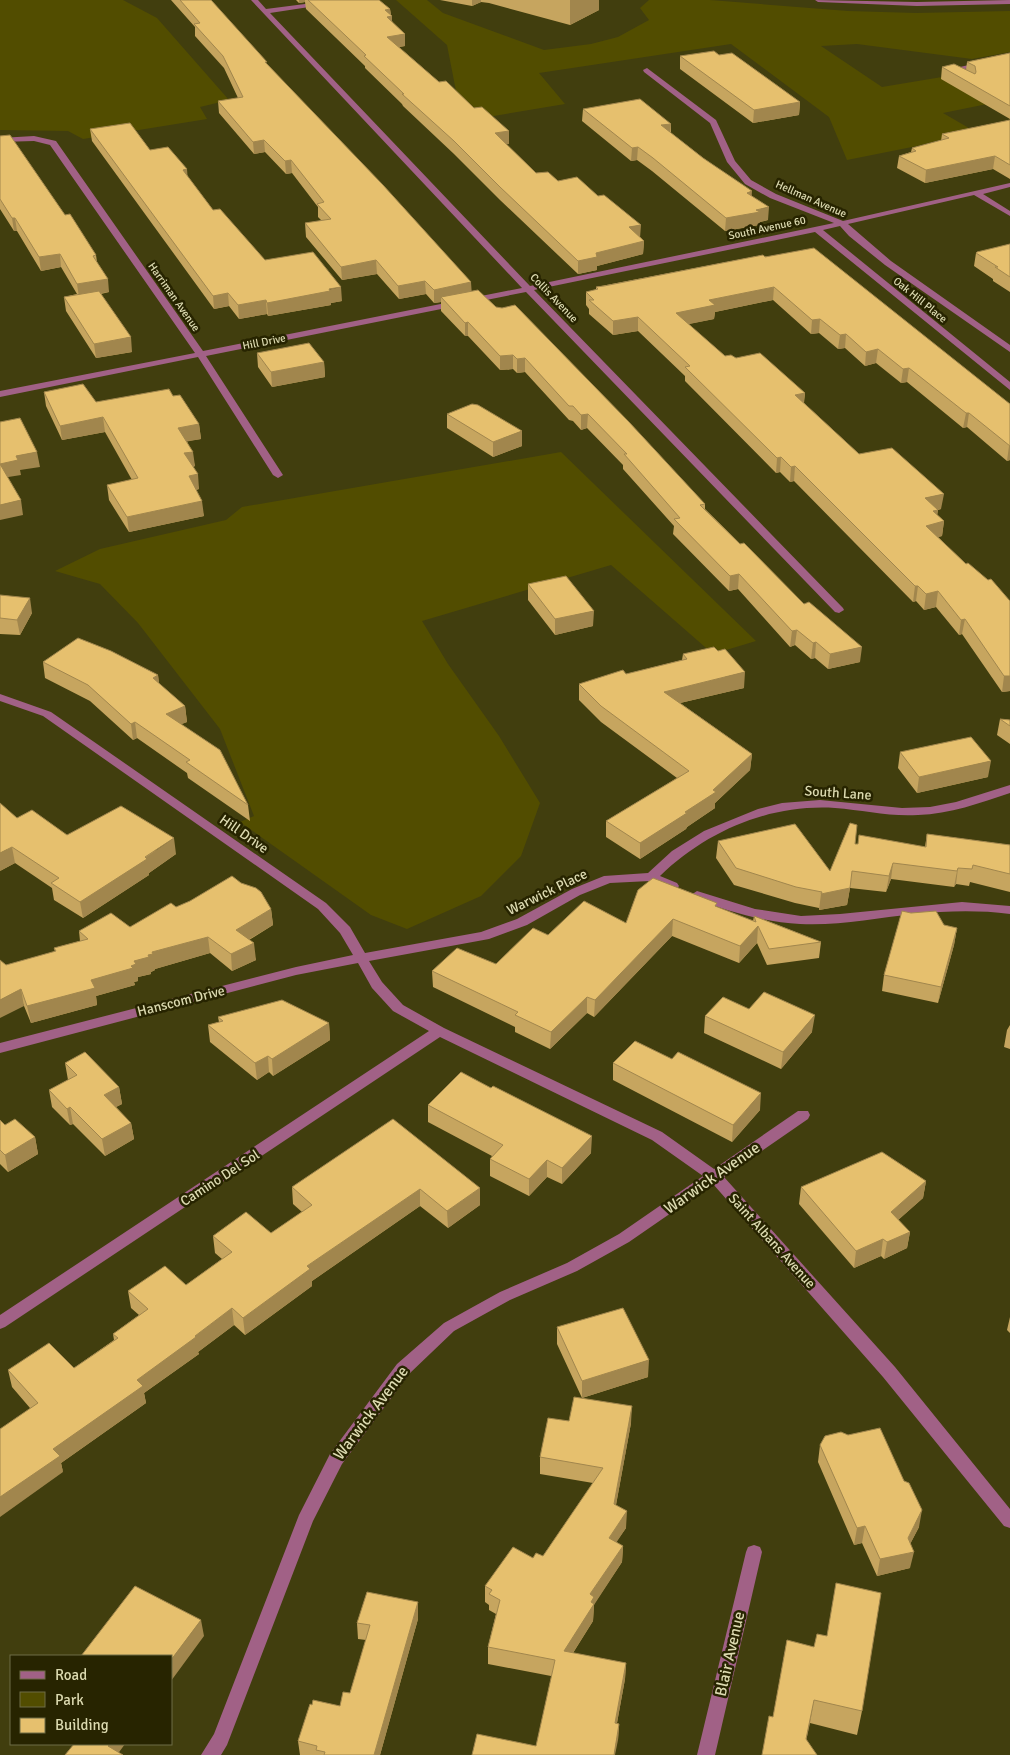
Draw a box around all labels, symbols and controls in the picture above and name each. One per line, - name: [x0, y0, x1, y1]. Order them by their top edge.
- street label: Hellman Avenue: [773, 178, 849, 220]
- street label: South Avenue 60: [727, 213, 807, 243]
- street label: Harriman Avenue: [145, 260, 203, 334]
- street label: Collis Avenue: [527, 271, 581, 325]
- street label: Oak Hill Place: [890, 274, 950, 326]
- street label: Hill Drive: [241, 331, 287, 353]
- street label: South Lane: [804, 782, 872, 804]
- street label: Hill Drive: [216, 811, 272, 857]
- street label: Warwick Place: [504, 865, 590, 919]
- street label: Hanscom Drive: [135, 982, 227, 1020]
- street label: Warwick Avenue: [660, 1138, 764, 1218]
- street label: Camino Del Sol: [177, 1146, 263, 1210]
- street label: Saint Albans Avenue: [725, 1190, 819, 1292]
- street label: Warwick Avenue: [329, 1362, 413, 1464]
- street label: Blair Avenue: [711, 1610, 749, 1698]
- legend: [10, 1655, 172, 1745]
- text: Road: [55, 1666, 87, 1684]
- text: Park: [55, 1691, 84, 1709]
- text: Building: [55, 1716, 109, 1734]

